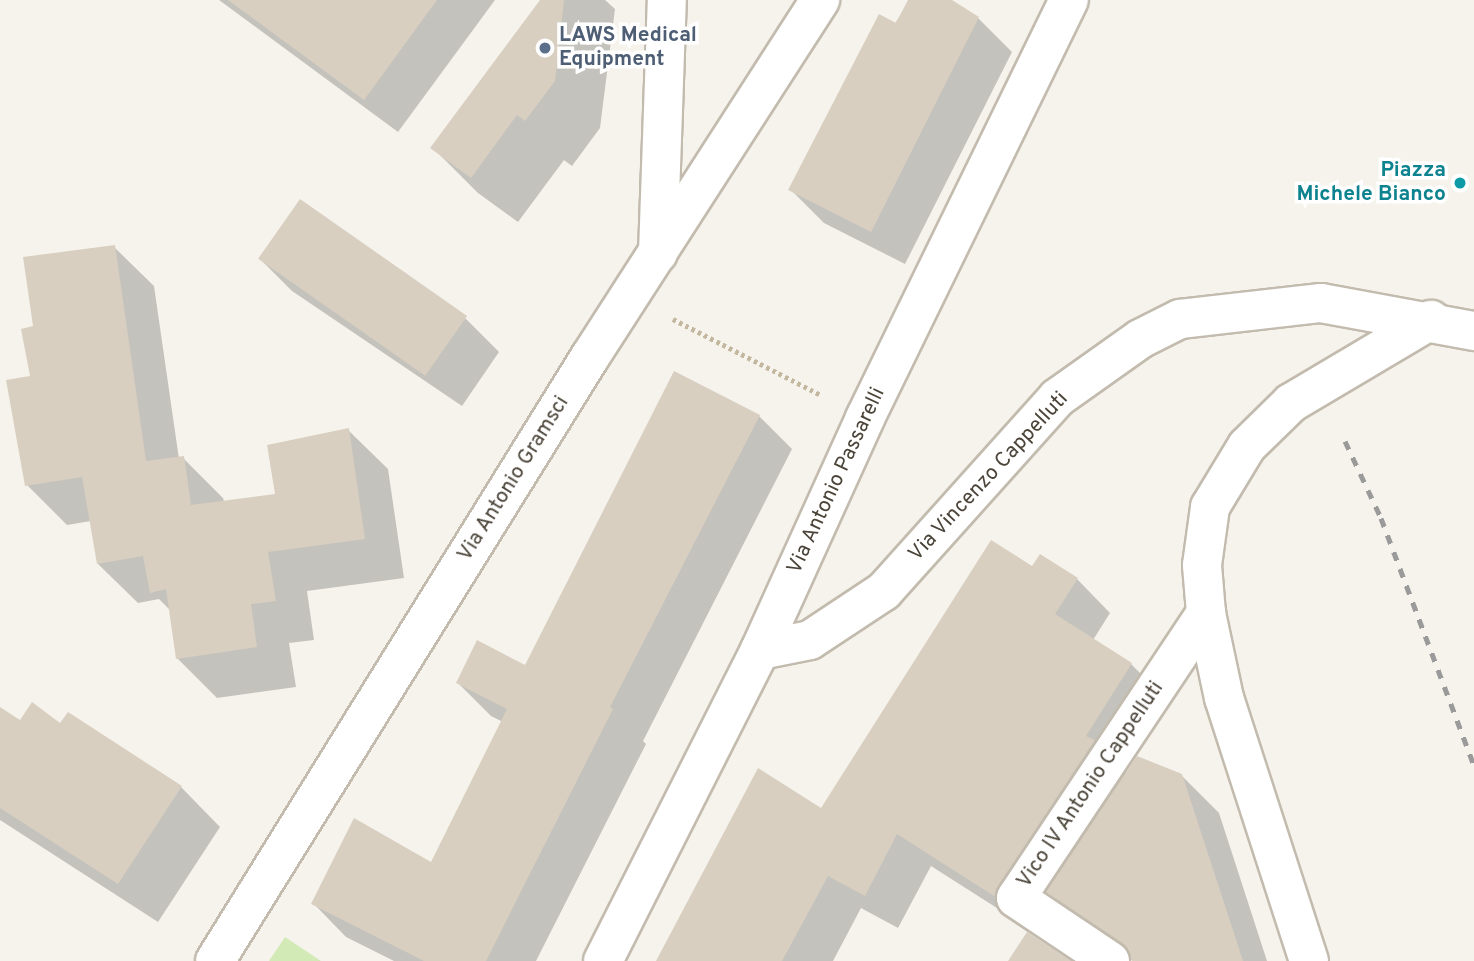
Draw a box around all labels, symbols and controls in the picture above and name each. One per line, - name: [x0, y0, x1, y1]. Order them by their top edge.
- place label: LAWS Medical Equipment: [559, 23, 697, 73]
- marker: LAWS Medical Equipment: [537, 40, 553, 56]
- place label: Piazza Michele Bianco: [1296, 158, 1446, 208]
- marker: Piazza Michele Bianco: [1452, 175, 1468, 191]
- street label: Via Antonio Passarelli: [783, 383, 891, 579]
- street label: Via Vincenzo Cappelluti: [904, 387, 1074, 567]
- street label: Via Antonio Gramsci: [453, 391, 575, 567]
- street label: Vico IV Antonio Cappelluti: [1012, 676, 1170, 894]

